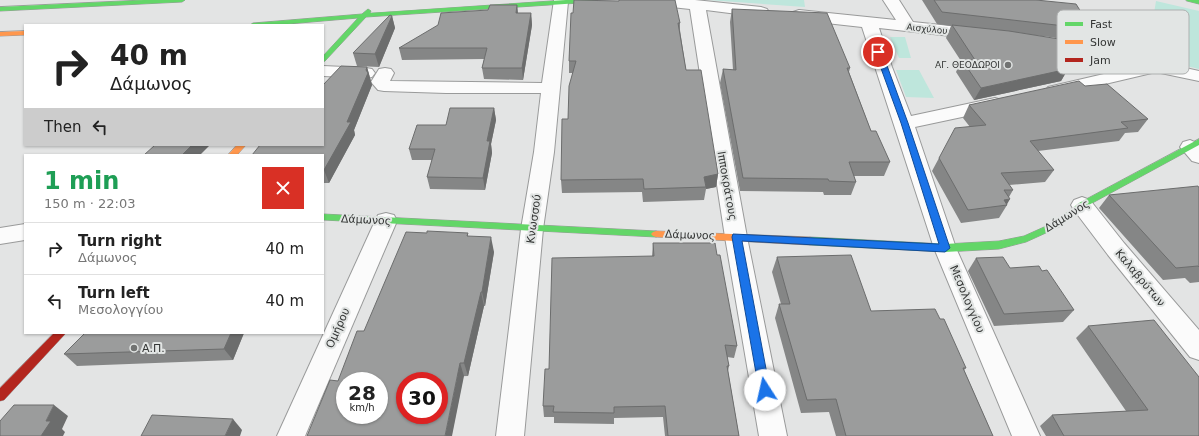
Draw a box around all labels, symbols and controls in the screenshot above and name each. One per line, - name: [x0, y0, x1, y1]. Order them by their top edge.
- legend: [1057, 10, 1189, 74]
- text: Fast: [1090, 18, 1113, 31]
- street label: Αισχύλου: [906, 22, 948, 36]
- pin: [861, 35, 895, 69]
- text: Slow: [1090, 36, 1116, 49]
- text: 40 m: [110, 39, 188, 72]
- icon: right: [44, 40, 96, 92]
- icon: arrive: [867, 41, 889, 63]
- text: Jam: [1089, 54, 1111, 67]
- place label: ΑΓ. ΘΕΟΔΩΡΟΙ: [935, 60, 1000, 70]
- marker: ΑΓ. ΘΕΟΔΩΡΟΙ: [1003, 60, 1013, 70]
- text: Δάμωνος: [110, 73, 192, 94]
- icon: left: [89, 116, 111, 138]
- text: Then: [44, 118, 81, 136]
- street label: Ιπποκράτους: [715, 150, 739, 222]
- text: 1 min: [44, 167, 119, 195]
- button: close: [262, 167, 304, 209]
- street label: Κνωσσού: [524, 194, 544, 244]
- text: 150 m · 22:03: [44, 196, 135, 211]
- street label: Δάμωνος: [1042, 197, 1092, 235]
- street label: Δάμωνος: [341, 212, 391, 228]
- street label: Δάμωνος: [665, 228, 715, 242]
- text: Turn right: [78, 232, 162, 250]
- icon: right: [44, 238, 66, 260]
- text: 40 m: [266, 240, 304, 258]
- street label: Καλαβρύτων: [1112, 247, 1168, 309]
- text: Δάμωνος: [78, 250, 137, 265]
- street label: Μεσολογγίου: [947, 263, 987, 335]
- text: Turn left: [78, 284, 150, 302]
- icon: left: [44, 290, 66, 312]
- text: 40 m: [266, 292, 304, 310]
- text: Μεσολογγίου: [78, 302, 163, 317]
- street label: Ομήρου: [323, 306, 353, 350]
- place label: Α.Π.: [142, 342, 165, 355]
- marker: Α.Π.: [129, 343, 139, 353]
- position arrow: [744, 369, 786, 411]
- speed limit sign: 30: [396, 372, 448, 424]
- text: 28: [348, 381, 376, 405]
- text: km/h: [349, 402, 375, 413]

